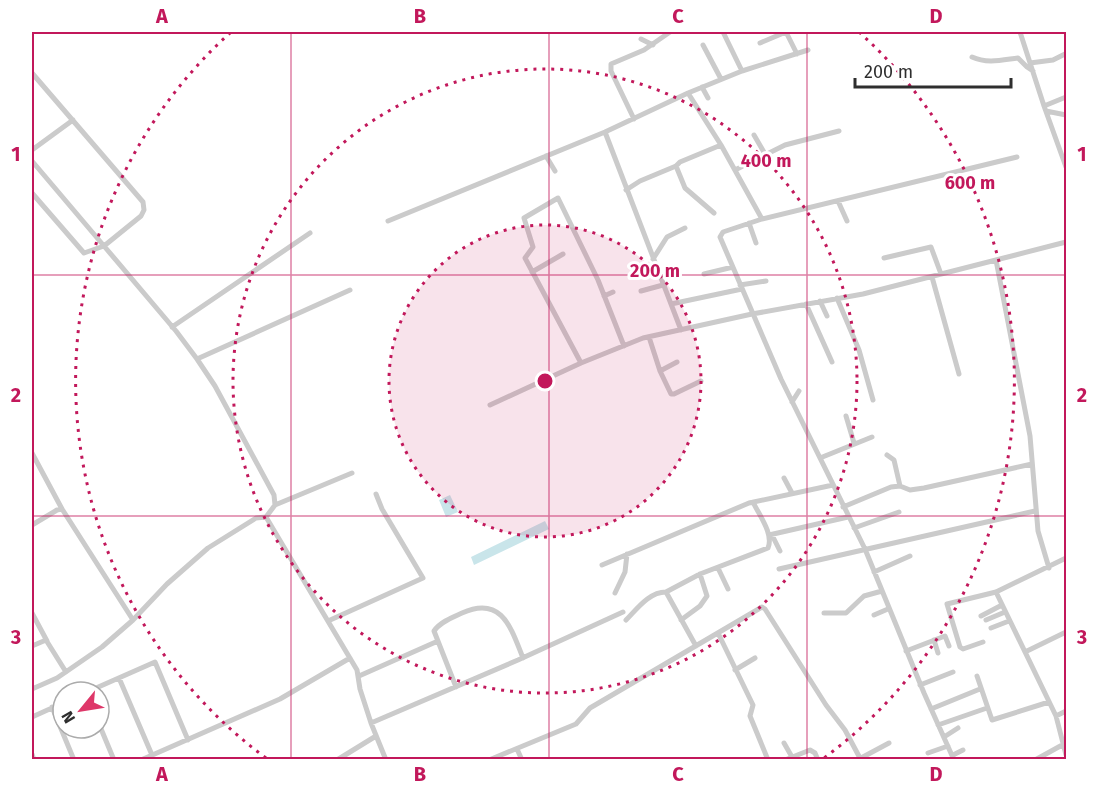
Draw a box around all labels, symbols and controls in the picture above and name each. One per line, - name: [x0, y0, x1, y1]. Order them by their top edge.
- text: A: [155, 4, 169, 28]
- text: B: [414, 4, 426, 28]
- text: C: [672, 4, 684, 28]
- text: D: [929, 4, 943, 28]
- scale bar: [855, 51, 1011, 89]
- text: 200 m: [864, 61, 913, 83]
- text: 1: [11, 142, 21, 166]
- text: 1: [1077, 142, 1087, 166]
- text: 400 m: [741, 150, 791, 172]
- text: 600 m: [945, 172, 995, 194]
- text: 200 m: [630, 260, 680, 282]
- centre of rings: [535, 371, 555, 391]
- text: 2: [11, 383, 21, 407]
- text: 2: [1077, 383, 1087, 407]
- text: 3: [10, 625, 21, 649]
- text: 3: [1076, 625, 1087, 649]
- north arrow: [51, 680, 111, 740]
- text: N: [58, 708, 79, 727]
- text: A: [155, 762, 169, 786]
- text: B: [414, 762, 426, 786]
- text: C: [672, 762, 684, 786]
- text: D: [929, 762, 943, 786]

